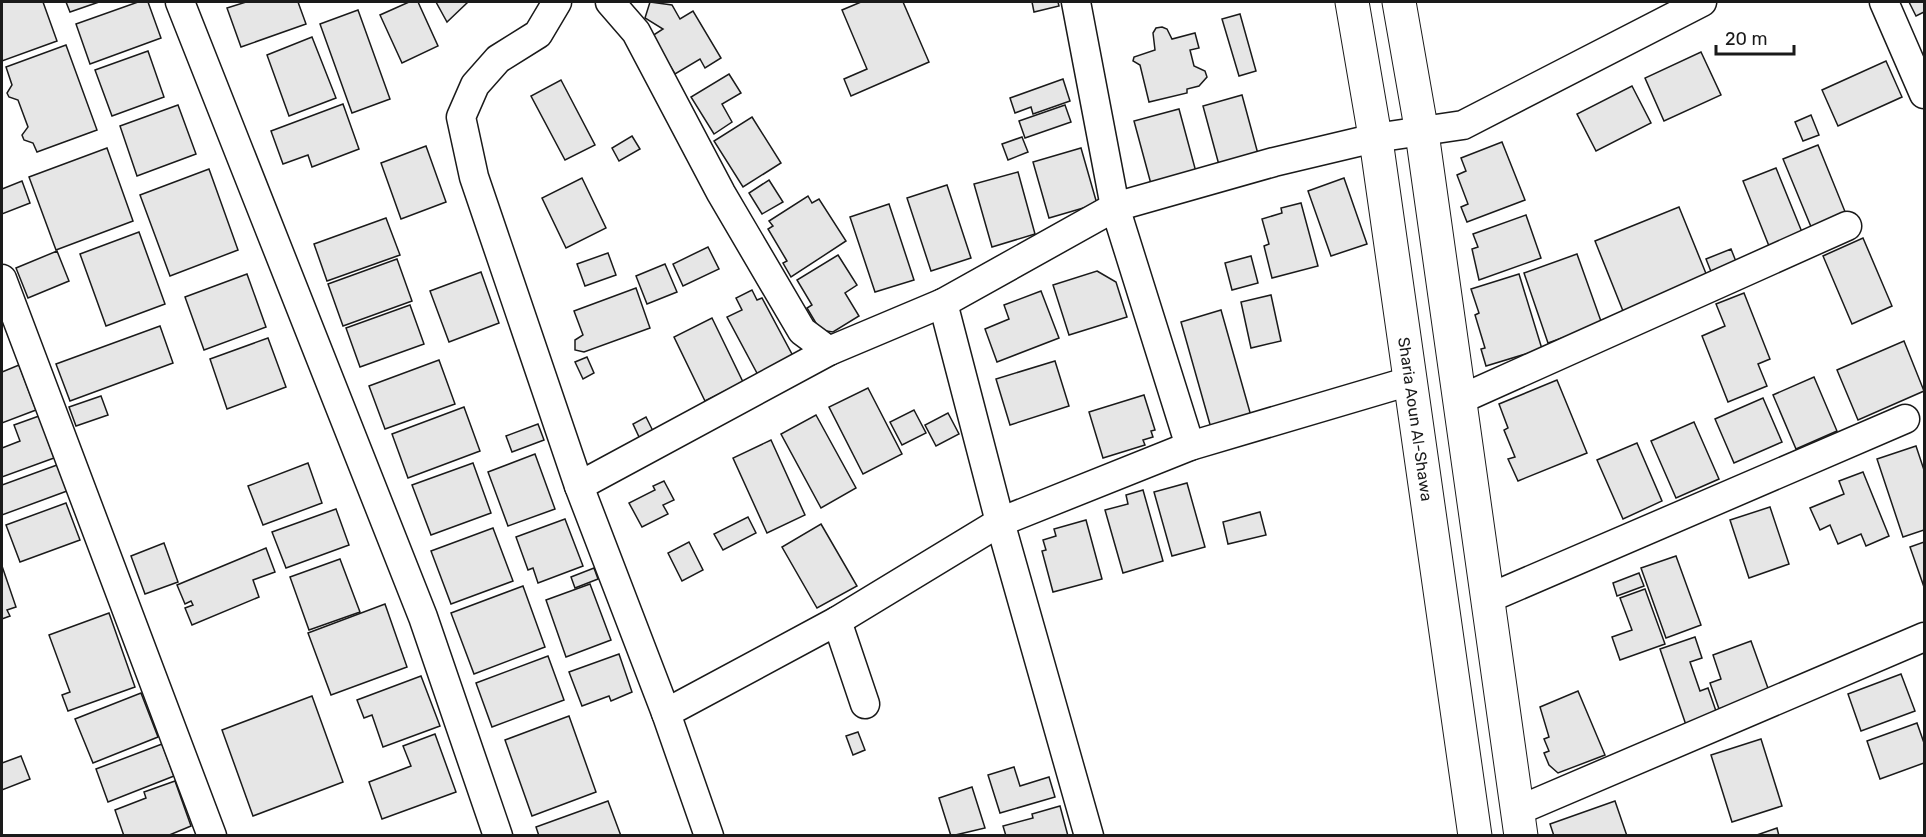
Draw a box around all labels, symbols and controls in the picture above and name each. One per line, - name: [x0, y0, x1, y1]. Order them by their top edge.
- scale bar: [1716, 18, 1794, 56]
- text: 20 m: [1725, 28, 1767, 50]
- street label: Sharia Aoun Al-Shawa: [1395, 336, 1437, 502]

